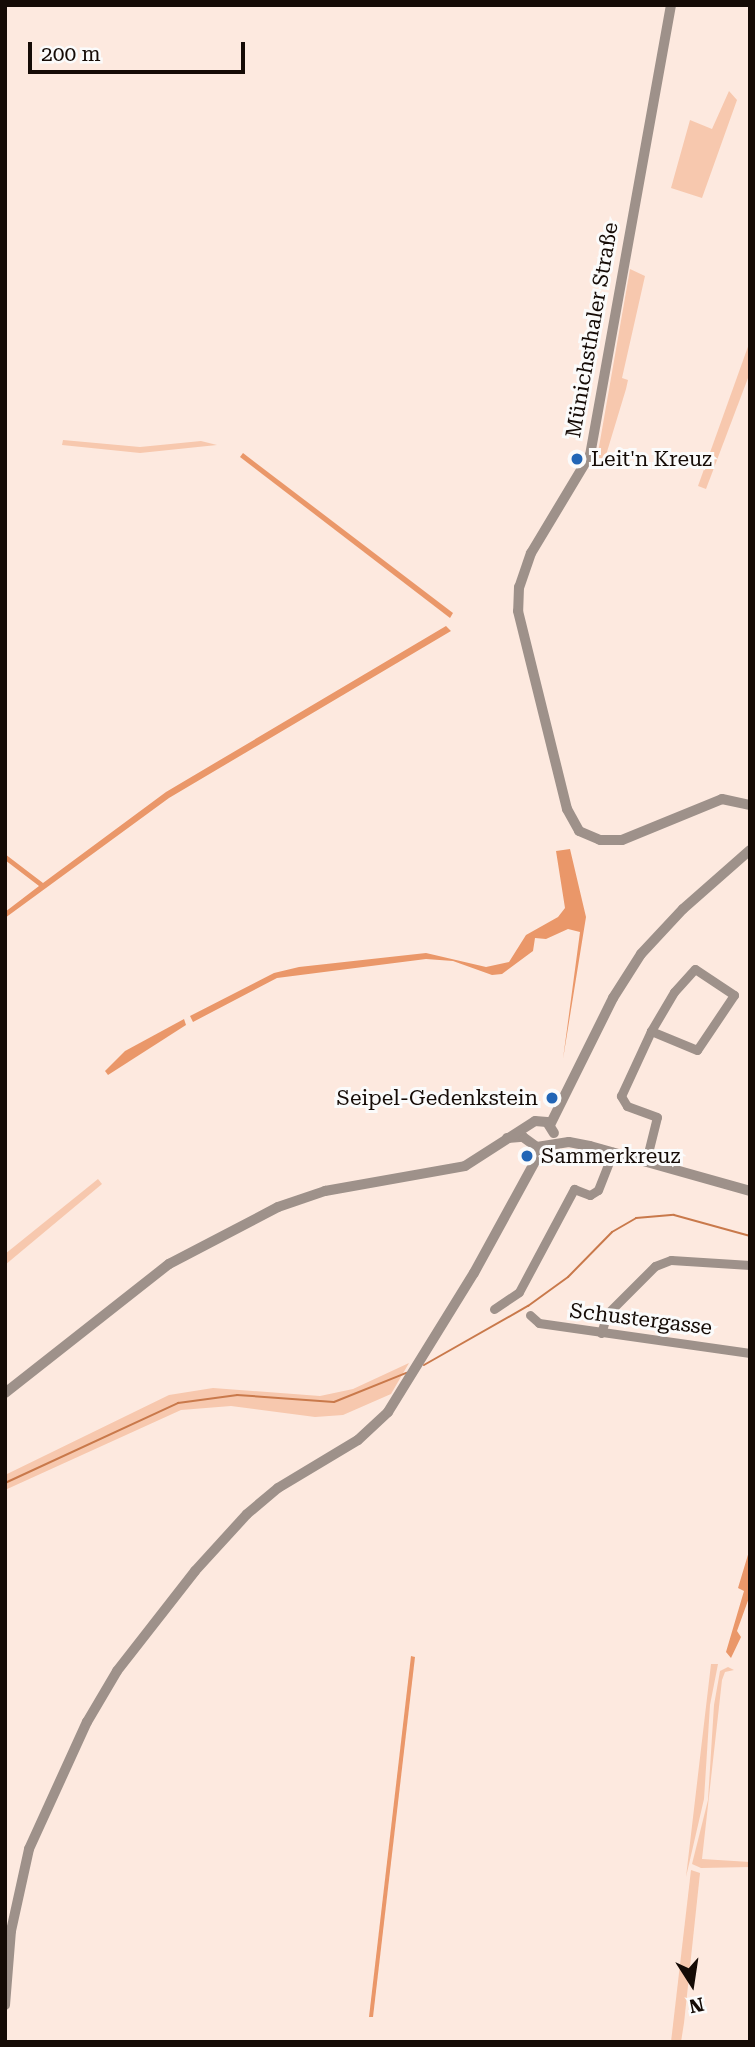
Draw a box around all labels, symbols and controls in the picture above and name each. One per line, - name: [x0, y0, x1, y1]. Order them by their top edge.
- scale bar: [32, 28, 248, 72]
- text: 200 m: [41, 42, 101, 66]
- street label: Münichsthaler Straße: [561, 220, 623, 440]
- place label: Leit'n Kreuz: [591, 446, 712, 472]
- marker: Leit'n Kreuz: [569, 451, 585, 467]
- place label: Seipel-Gedenkstein: [336, 1085, 538, 1111]
- marker: Seipel-Gedenkstein: [544, 1090, 560, 1106]
- place label: Sammerkreuz: [541, 1143, 680, 1169]
- marker: Sammerkreuz: [519, 1148, 535, 1164]
- street label: Schustergasse: [568, 1298, 714, 1340]
- north arrow: [657, 1949, 727, 2019]
- text: N: [687, 1992, 706, 2018]

